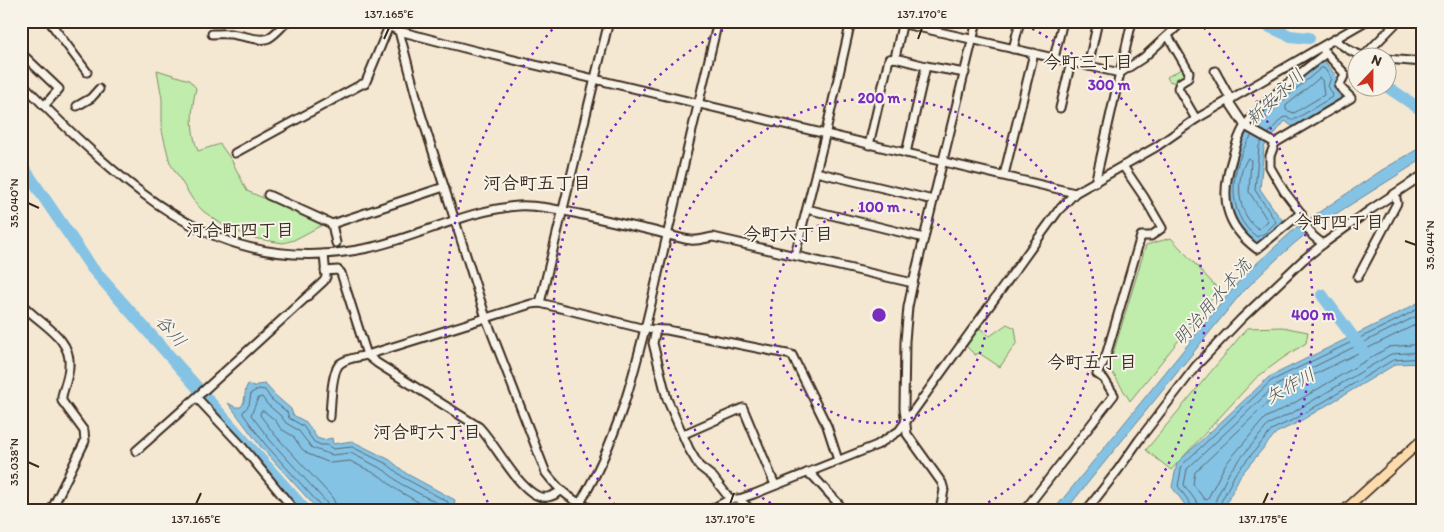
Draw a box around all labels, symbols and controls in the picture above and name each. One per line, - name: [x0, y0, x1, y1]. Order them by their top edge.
- text: 137.165°E: [364, 7, 414, 21]
- text: 137.170°E: [897, 7, 947, 21]
- north arrow: [1346, 48, 1396, 98]
- district label: 今町三丁目: [1043, 51, 1133, 73]
- text: N: [1369, 51, 1384, 70]
- water label: 新安永川: [1241, 64, 1309, 130]
- text: 300 m: [1088, 76, 1131, 94]
- text: 200 m: [858, 89, 901, 107]
- district label: 河合町五丁目: [483, 172, 591, 194]
- text: 35.040°N: [7, 178, 21, 228]
- text: 100 m: [858, 198, 900, 216]
- district label: 今町四丁目: [1294, 211, 1384, 233]
- district label: 河合町四丁目: [186, 219, 294, 241]
- text: 35.044°N: [1423, 220, 1437, 270]
- district label: 今町六丁目: [743, 223, 833, 245]
- water label: 明治用水本流: [1168, 253, 1256, 350]
- centre of rings: [870, 306, 888, 324]
- text: 400 m: [1291, 306, 1335, 324]
- water label: 谷川: [151, 310, 191, 352]
- district label: 今町五丁目: [1047, 351, 1137, 373]
- water label: 矢作川: [1261, 363, 1319, 409]
- district label: 河合町六丁目: [373, 421, 481, 443]
- text: 35.038°N: [7, 438, 21, 486]
- text: 137.165°E: [171, 512, 221, 526]
- text: 137.170°E: [705, 512, 755, 526]
- text: 137.175°E: [1239, 512, 1288, 526]

